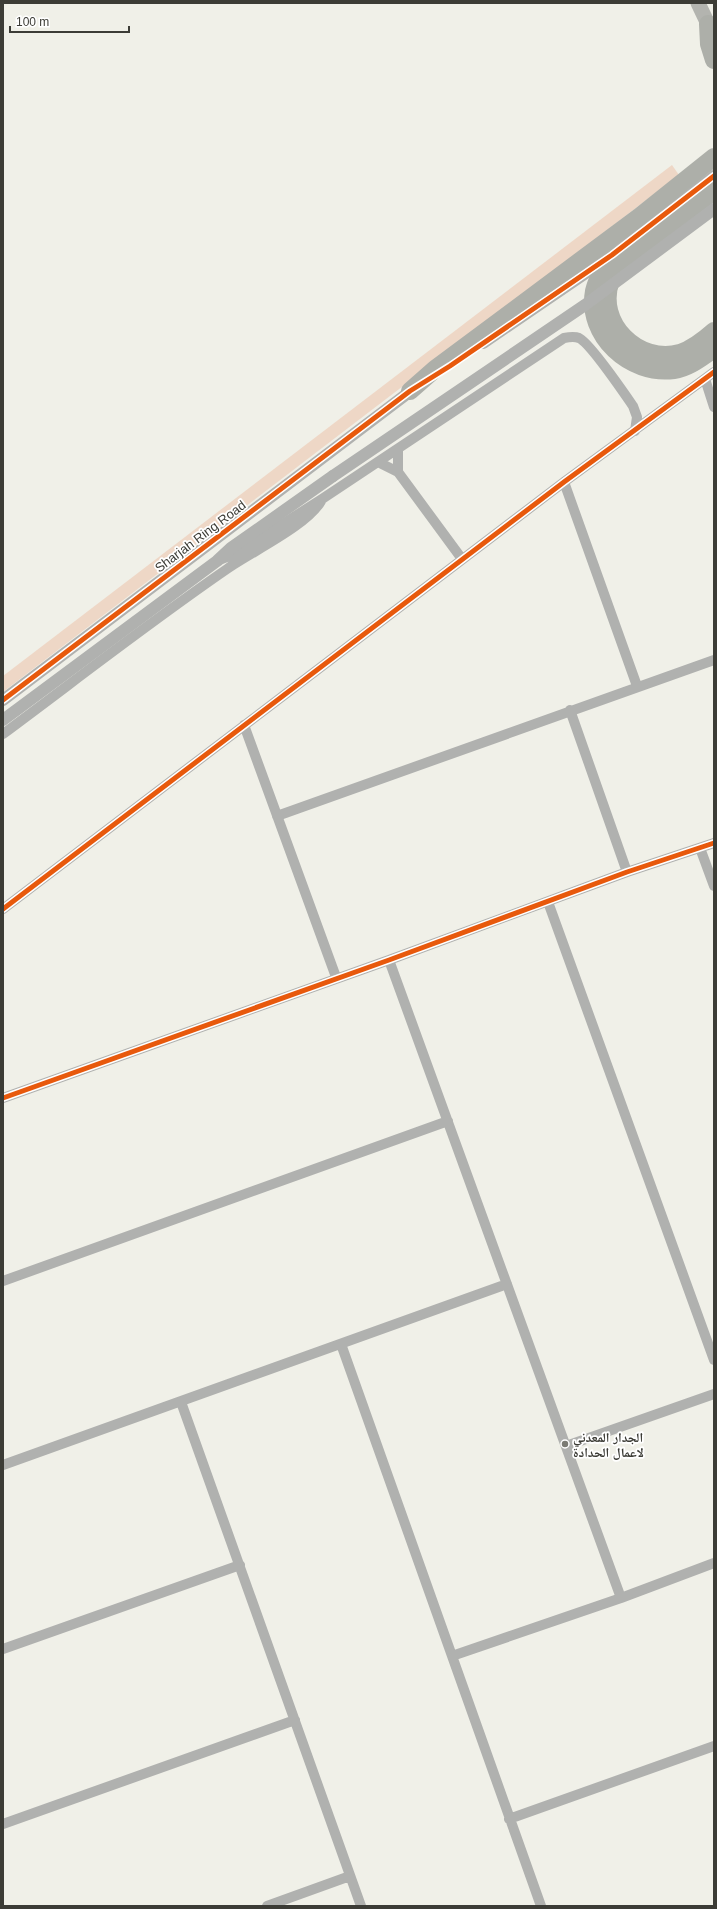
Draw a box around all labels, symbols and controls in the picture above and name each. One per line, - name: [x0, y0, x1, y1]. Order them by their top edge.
- scale bar: [10, 8, 129, 34]
- text: 100 m: [16, 15, 49, 29]
- street label: Sharjah Ring Road: [152, 497, 249, 575]
- place label: الجدار المعدني لاعمال الحدادة: [573, 1430, 644, 1460]
- marker: الجدار المعدني لاعمال الحدادة: [560, 1439, 570, 1449]

